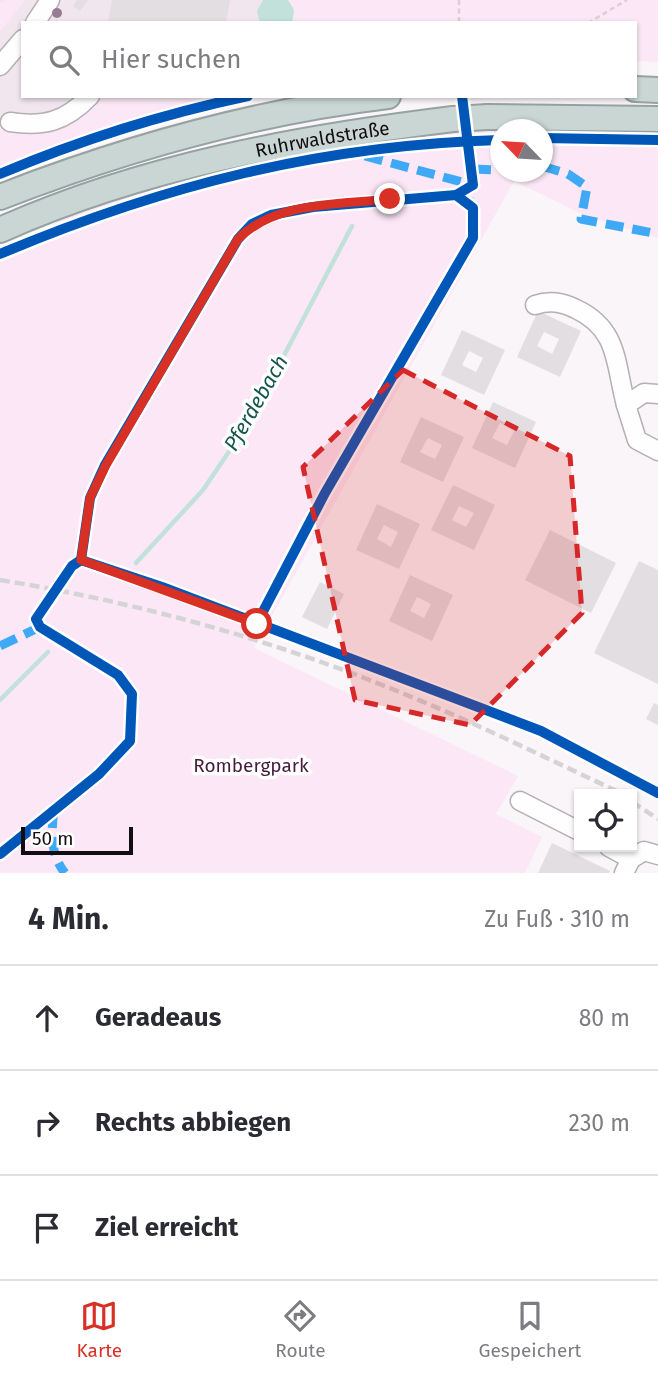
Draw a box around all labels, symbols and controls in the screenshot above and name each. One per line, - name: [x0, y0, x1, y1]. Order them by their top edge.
- search box: [21, 21, 637, 98]
- icon: search: [45, 41, 83, 79]
- text: Hier suchen: [101, 44, 241, 75]
- street label: Ruhrwaldstraße: [253, 116, 391, 162]
- north arrow: [490, 119, 553, 182]
- route end: [374, 183, 405, 214]
- water label: Pferdebach: [218, 350, 294, 456]
- route start: [241, 608, 272, 639]
- park label: Rombergpark: [193, 754, 309, 777]
- map controls: [574, 789, 637, 852]
- button: locate: [574, 789, 637, 852]
- scale bar: [21, 824, 133, 856]
- text: 50 m: [32, 827, 73, 850]
- text: 4 Min.: [28, 901, 109, 937]
- text: Zu Fuß · 310 m: [484, 905, 630, 933]
- icon: ahead: [28, 999, 66, 1037]
- text: Geradeaus: [95, 1002, 221, 1033]
- text: 80 m: [579, 1004, 630, 1032]
- icon: right: [28, 1104, 66, 1142]
- text: Rechts abbiegen: [95, 1107, 291, 1138]
- text: 230 m: [569, 1109, 630, 1137]
- icon: arrive: [28, 1209, 66, 1247]
- text: Ziel erreicht: [95, 1212, 238, 1243]
- tab: Karte: [77, 1297, 122, 1362]
- tab: Route: [275, 1297, 325, 1362]
- tab: Gespeichert: [479, 1297, 581, 1362]

